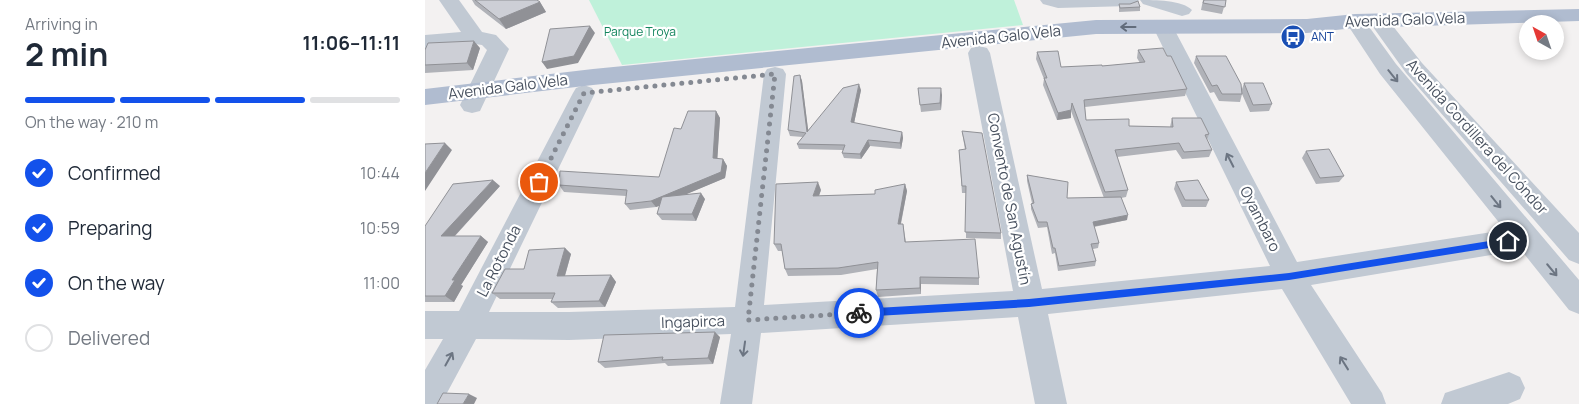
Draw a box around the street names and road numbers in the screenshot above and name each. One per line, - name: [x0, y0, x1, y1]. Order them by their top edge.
- street label: Avenida Galo Vela: [1344, 7, 1466, 32]
- street label: Avenida Galo Vela: [940, 20, 1062, 53]
- street label: Avenida Cordillera del Cóndor: [1402, 54, 1553, 219]
- street label: Avenida Galo Vela: [447, 69, 569, 104]
- street label: Convento de San Agustín: [983, 111, 1036, 287]
- street label: Oyambaro: [1235, 182, 1286, 255]
- street label: La Rotonda: [471, 221, 526, 300]
- street label: Ingapirca: [661, 310, 725, 333]

